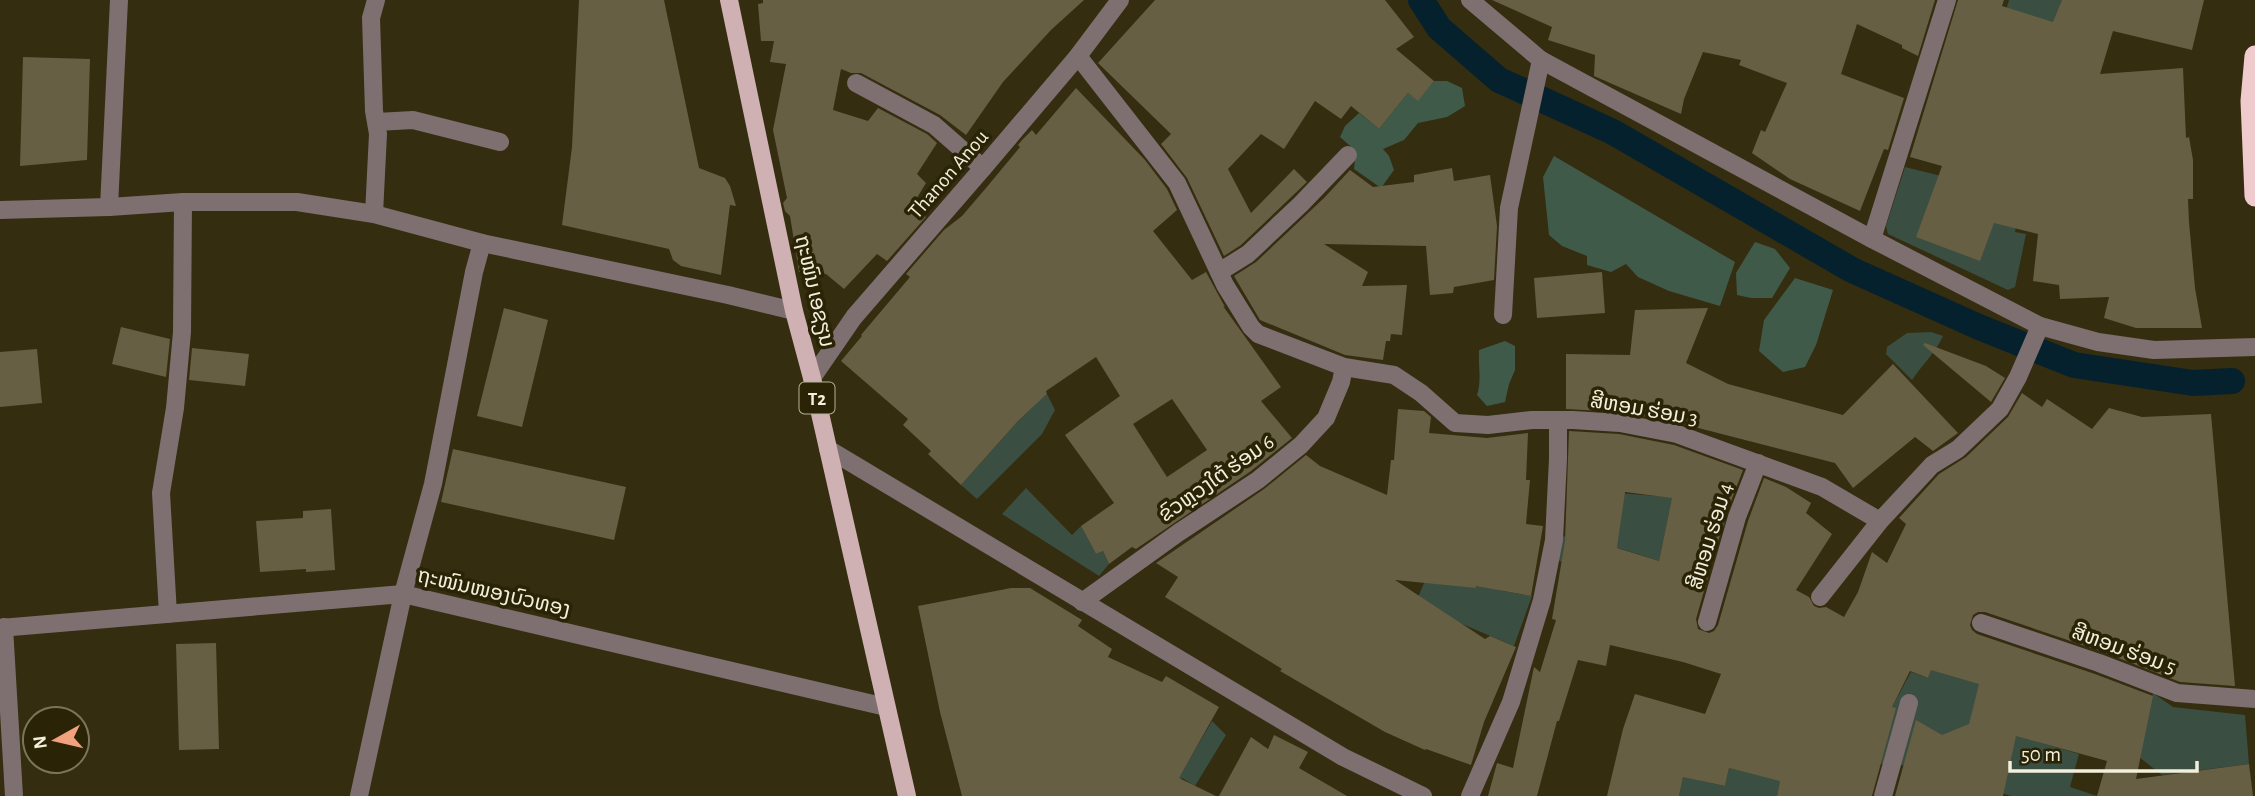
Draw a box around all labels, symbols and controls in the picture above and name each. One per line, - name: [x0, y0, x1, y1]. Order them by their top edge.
- street label: Thanon Anou: [905, 126, 992, 223]
- street label: ຖະໜົນ ເອຊຽນ: [789, 233, 839, 350]
- road number: T2: [800, 382, 834, 414]
- street label: ສີຫອມ ຮ່ອມ 3: [1588, 387, 1700, 429]
- street label: ຂົວຫຼວງໃຕ້ ຮ່ອມ 6: [1154, 430, 1278, 527]
- street label: ສີຫອມ ຮ່ອມ 4: [1681, 479, 1737, 592]
- street label: ຖະໜົນໜອງບົວທອງ: [415, 564, 573, 620]
- street label: ສີຫອມ ຮ່ອມ 5: [2069, 618, 2180, 678]
- north arrow: [21, 705, 91, 775]
- scale bar: [2010, 730, 2197, 774]
- text: N: [30, 734, 51, 750]
- text: 50 m: [2021, 744, 2061, 765]

